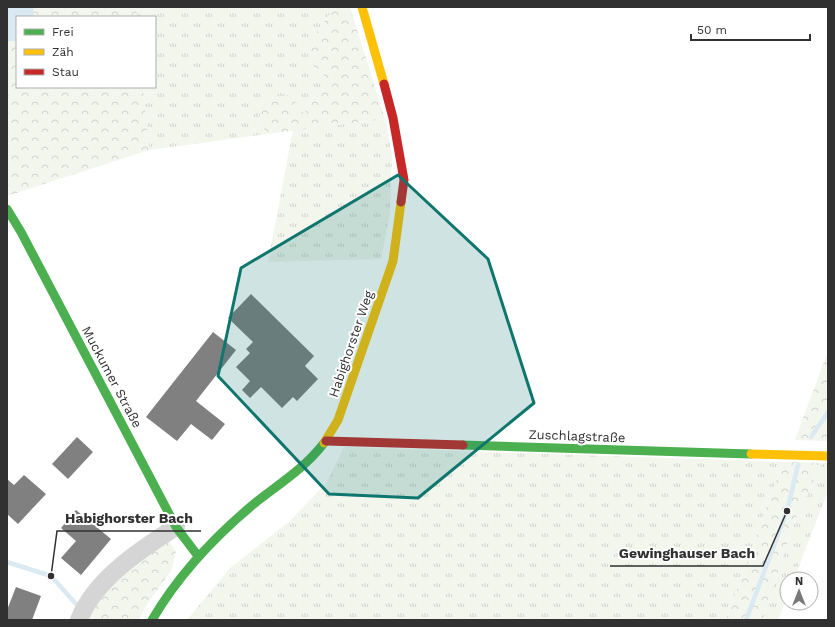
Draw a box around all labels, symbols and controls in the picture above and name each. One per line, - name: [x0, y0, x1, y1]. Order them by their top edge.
- legend: [16, 16, 156, 88]
- scale bar: [691, 16, 810, 42]
- text: 50 m: [697, 23, 727, 37]
- text: Frei: [52, 25, 74, 39]
- text: Zäh: [52, 45, 74, 59]
- text: Stau: [52, 65, 79, 79]
- street label: Habighorster Weg: [326, 289, 376, 399]
- street label: Muckumer Straße: [79, 324, 145, 430]
- street label: Zuschlagstraße: [528, 427, 626, 445]
- callout: Habighorster Bach: [57, 505, 201, 531]
- text: Habighorster Bach: [65, 510, 193, 526]
- callout: Gewinghauser Bach: [610, 540, 763, 566]
- text: Gewinghauser Bach: [619, 545, 755, 561]
- north arrow: [779, 571, 819, 611]
- text: N: [795, 575, 803, 588]

